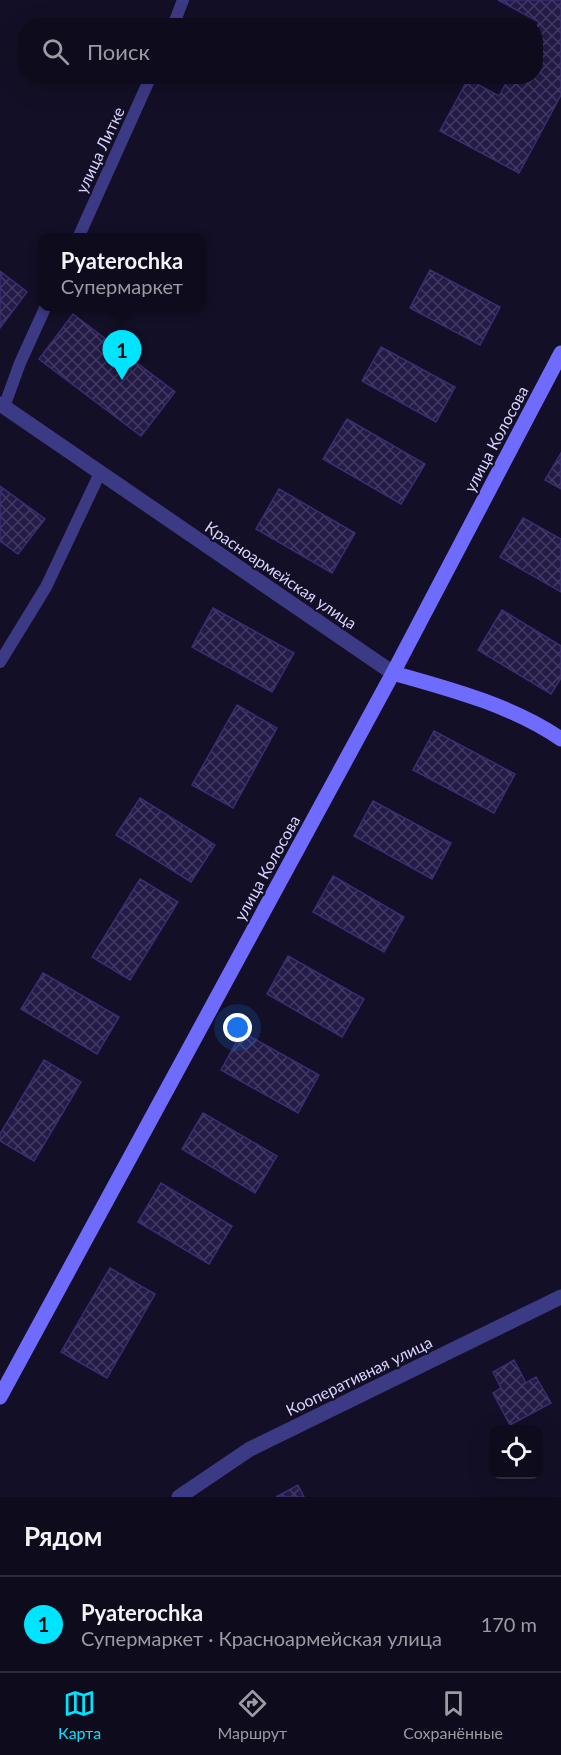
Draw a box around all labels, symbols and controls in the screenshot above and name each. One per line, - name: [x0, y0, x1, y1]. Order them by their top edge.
- search box: [18, 18, 543, 84]
- icon: search: [39, 35, 72, 68]
- text: Поиск: [87, 38, 150, 65]
- street label: улица Литке: [71, 104, 128, 196]
- popup: [38, 233, 206, 311]
- text: Pyaterochka: [61, 247, 183, 274]
- text: Супермаркет: [61, 274, 183, 298]
- pin: 1: [102, 330, 142, 380]
- street label: улица Колосова: [460, 382, 532, 495]
- street label: Красноармейская улица: [202, 517, 361, 632]
- street label: улица Колосова: [230, 812, 303, 924]
- your location: [223, 1013, 252, 1042]
- street label: Кооперативная улица: [283, 1332, 435, 1419]
- map controls: [489, 1425, 543, 1479]
- button: locate: [489, 1425, 543, 1479]
- text: Рядом: [24, 1520, 102, 1552]
- text: Pyaterochka: [81, 1599, 203, 1626]
- text: 1: [38, 1612, 49, 1636]
- text: 170 m: [481, 1612, 537, 1636]
- text: Супермаркет · Красноармейская улица: [81, 1626, 442, 1650]
- tab: Карта: [58, 1687, 101, 1742]
- tab: Маршрут: [217, 1687, 287, 1742]
- tab: Сохранённые: [403, 1687, 503, 1742]

